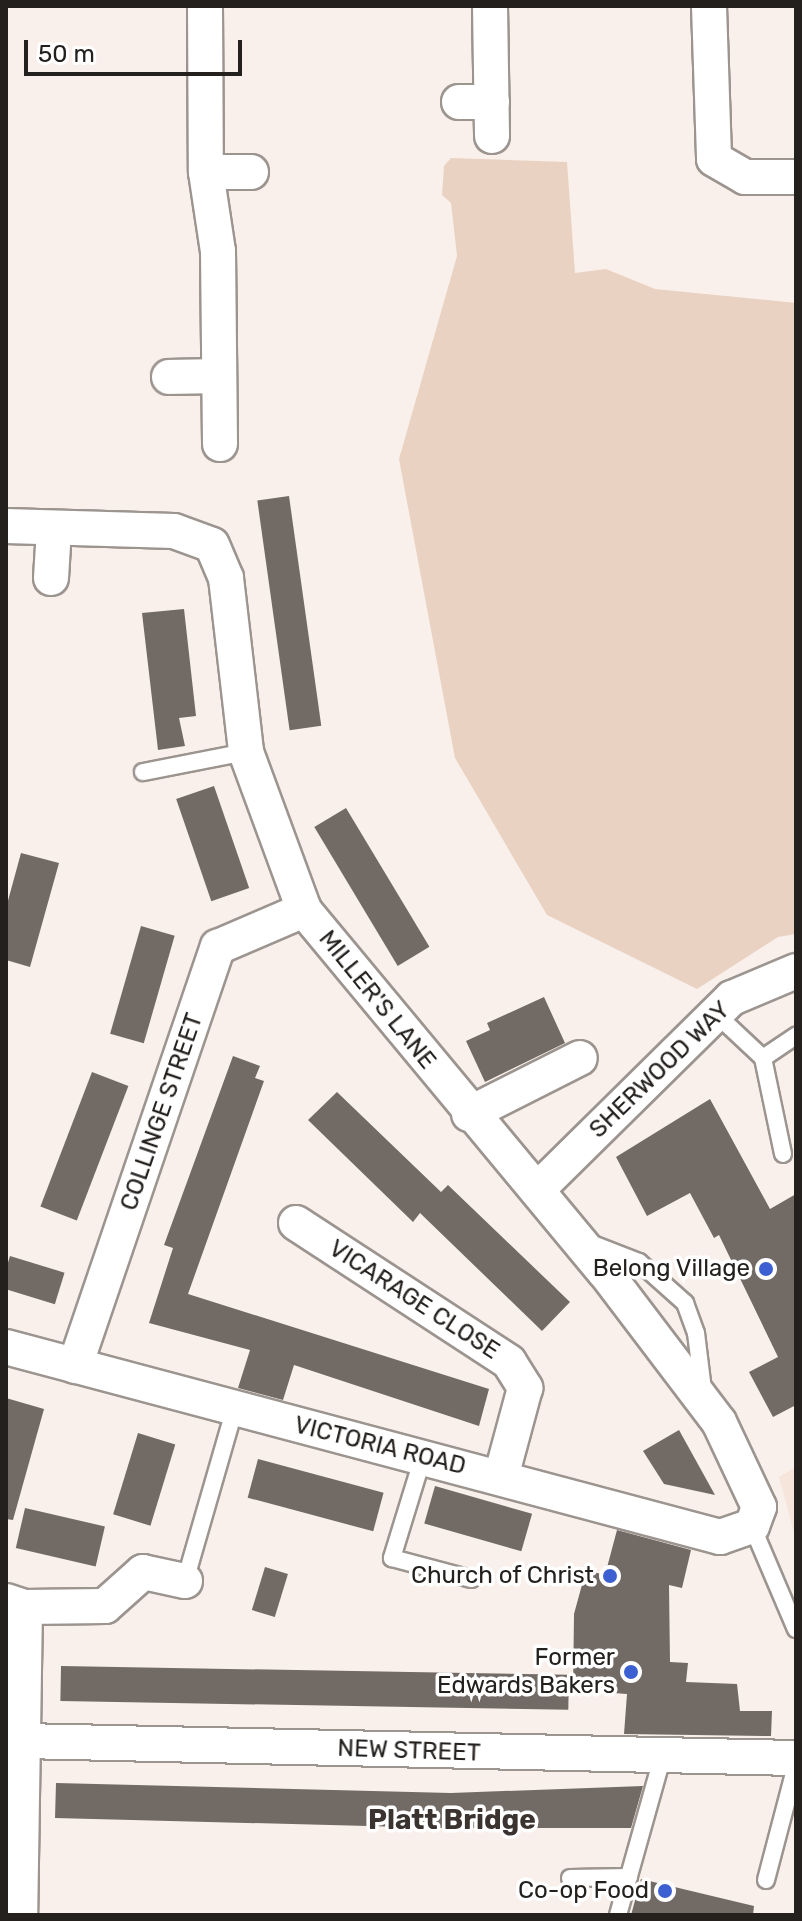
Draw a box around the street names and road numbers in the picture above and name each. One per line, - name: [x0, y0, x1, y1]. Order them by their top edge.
- street label: MILLER'S LANE: [312, 925, 442, 1075]
- street label: SHERWOOD WAY: [584, 996, 736, 1144]
- street label: COLLINGE STREET: [115, 1010, 209, 1214]
- street label: VICARAGE CLOSE: [323, 1234, 505, 1366]
- street label: VICTORIA ROAD: [291, 1411, 469, 1481]
- street label: NEW STREET: [337, 1734, 481, 1768]

